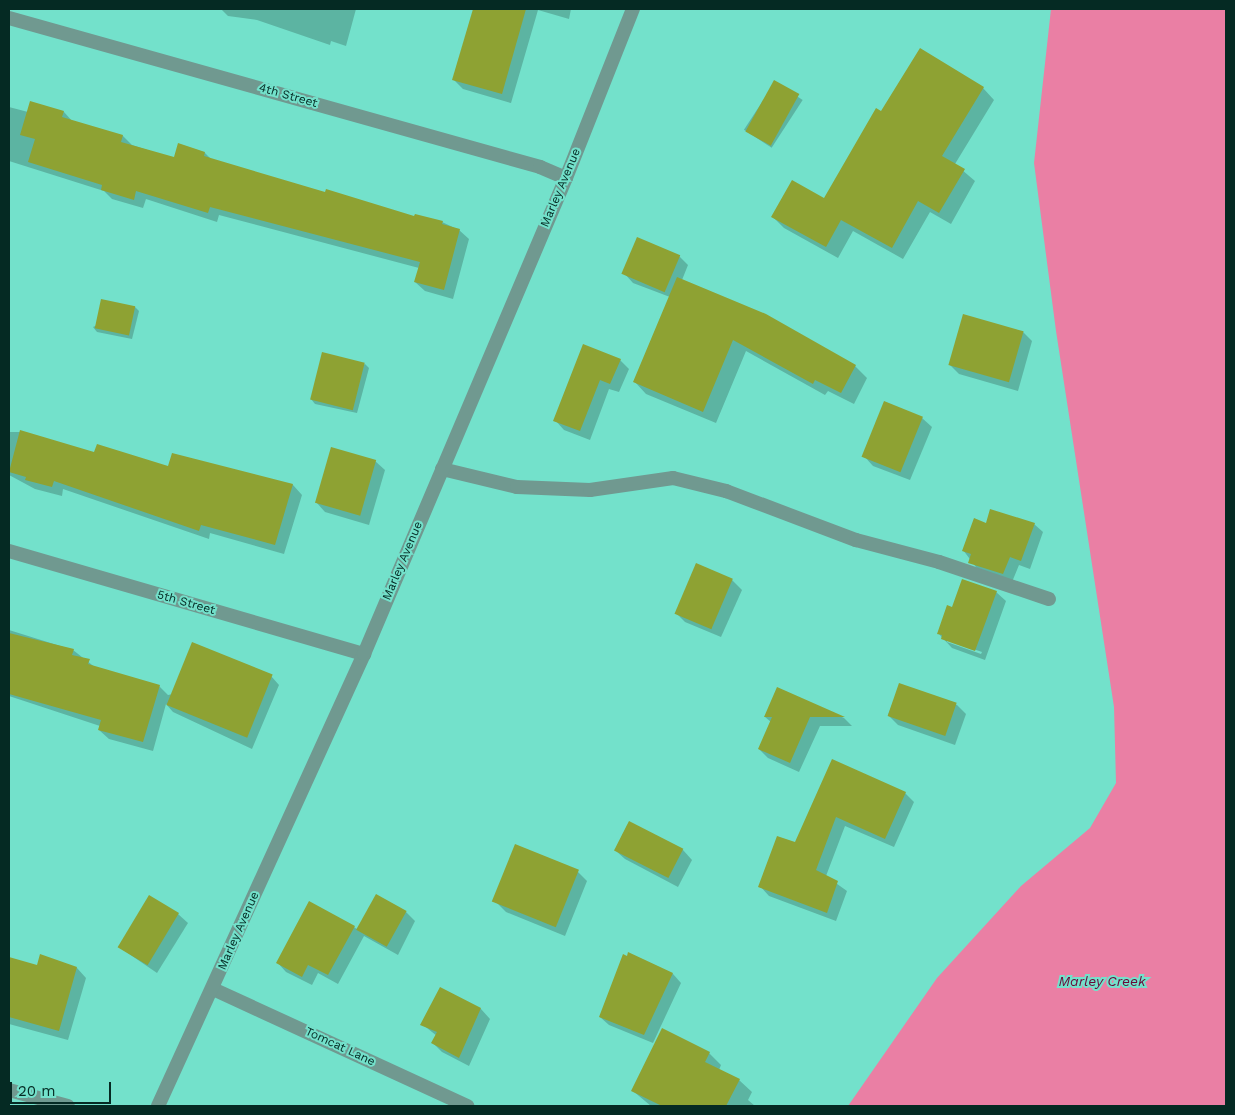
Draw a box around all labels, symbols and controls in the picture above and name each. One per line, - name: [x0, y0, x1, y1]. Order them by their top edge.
- street label: 4th Street: [257, 81, 319, 111]
- street label: Marley Avenue: [538, 146, 584, 230]
- street label: Marley Avenue: [380, 519, 426, 603]
- street label: 5th Street: [155, 588, 217, 618]
- street label: Marley Avenue: [215, 889, 263, 973]
- water label: Marley Creek: [1058, 973, 1146, 989]
- street label: Tomcat Lane: [303, 1025, 377, 1069]
- scale bar: [12, 1072, 114, 1104]
- text: 20 m: [18, 1082, 56, 1100]

